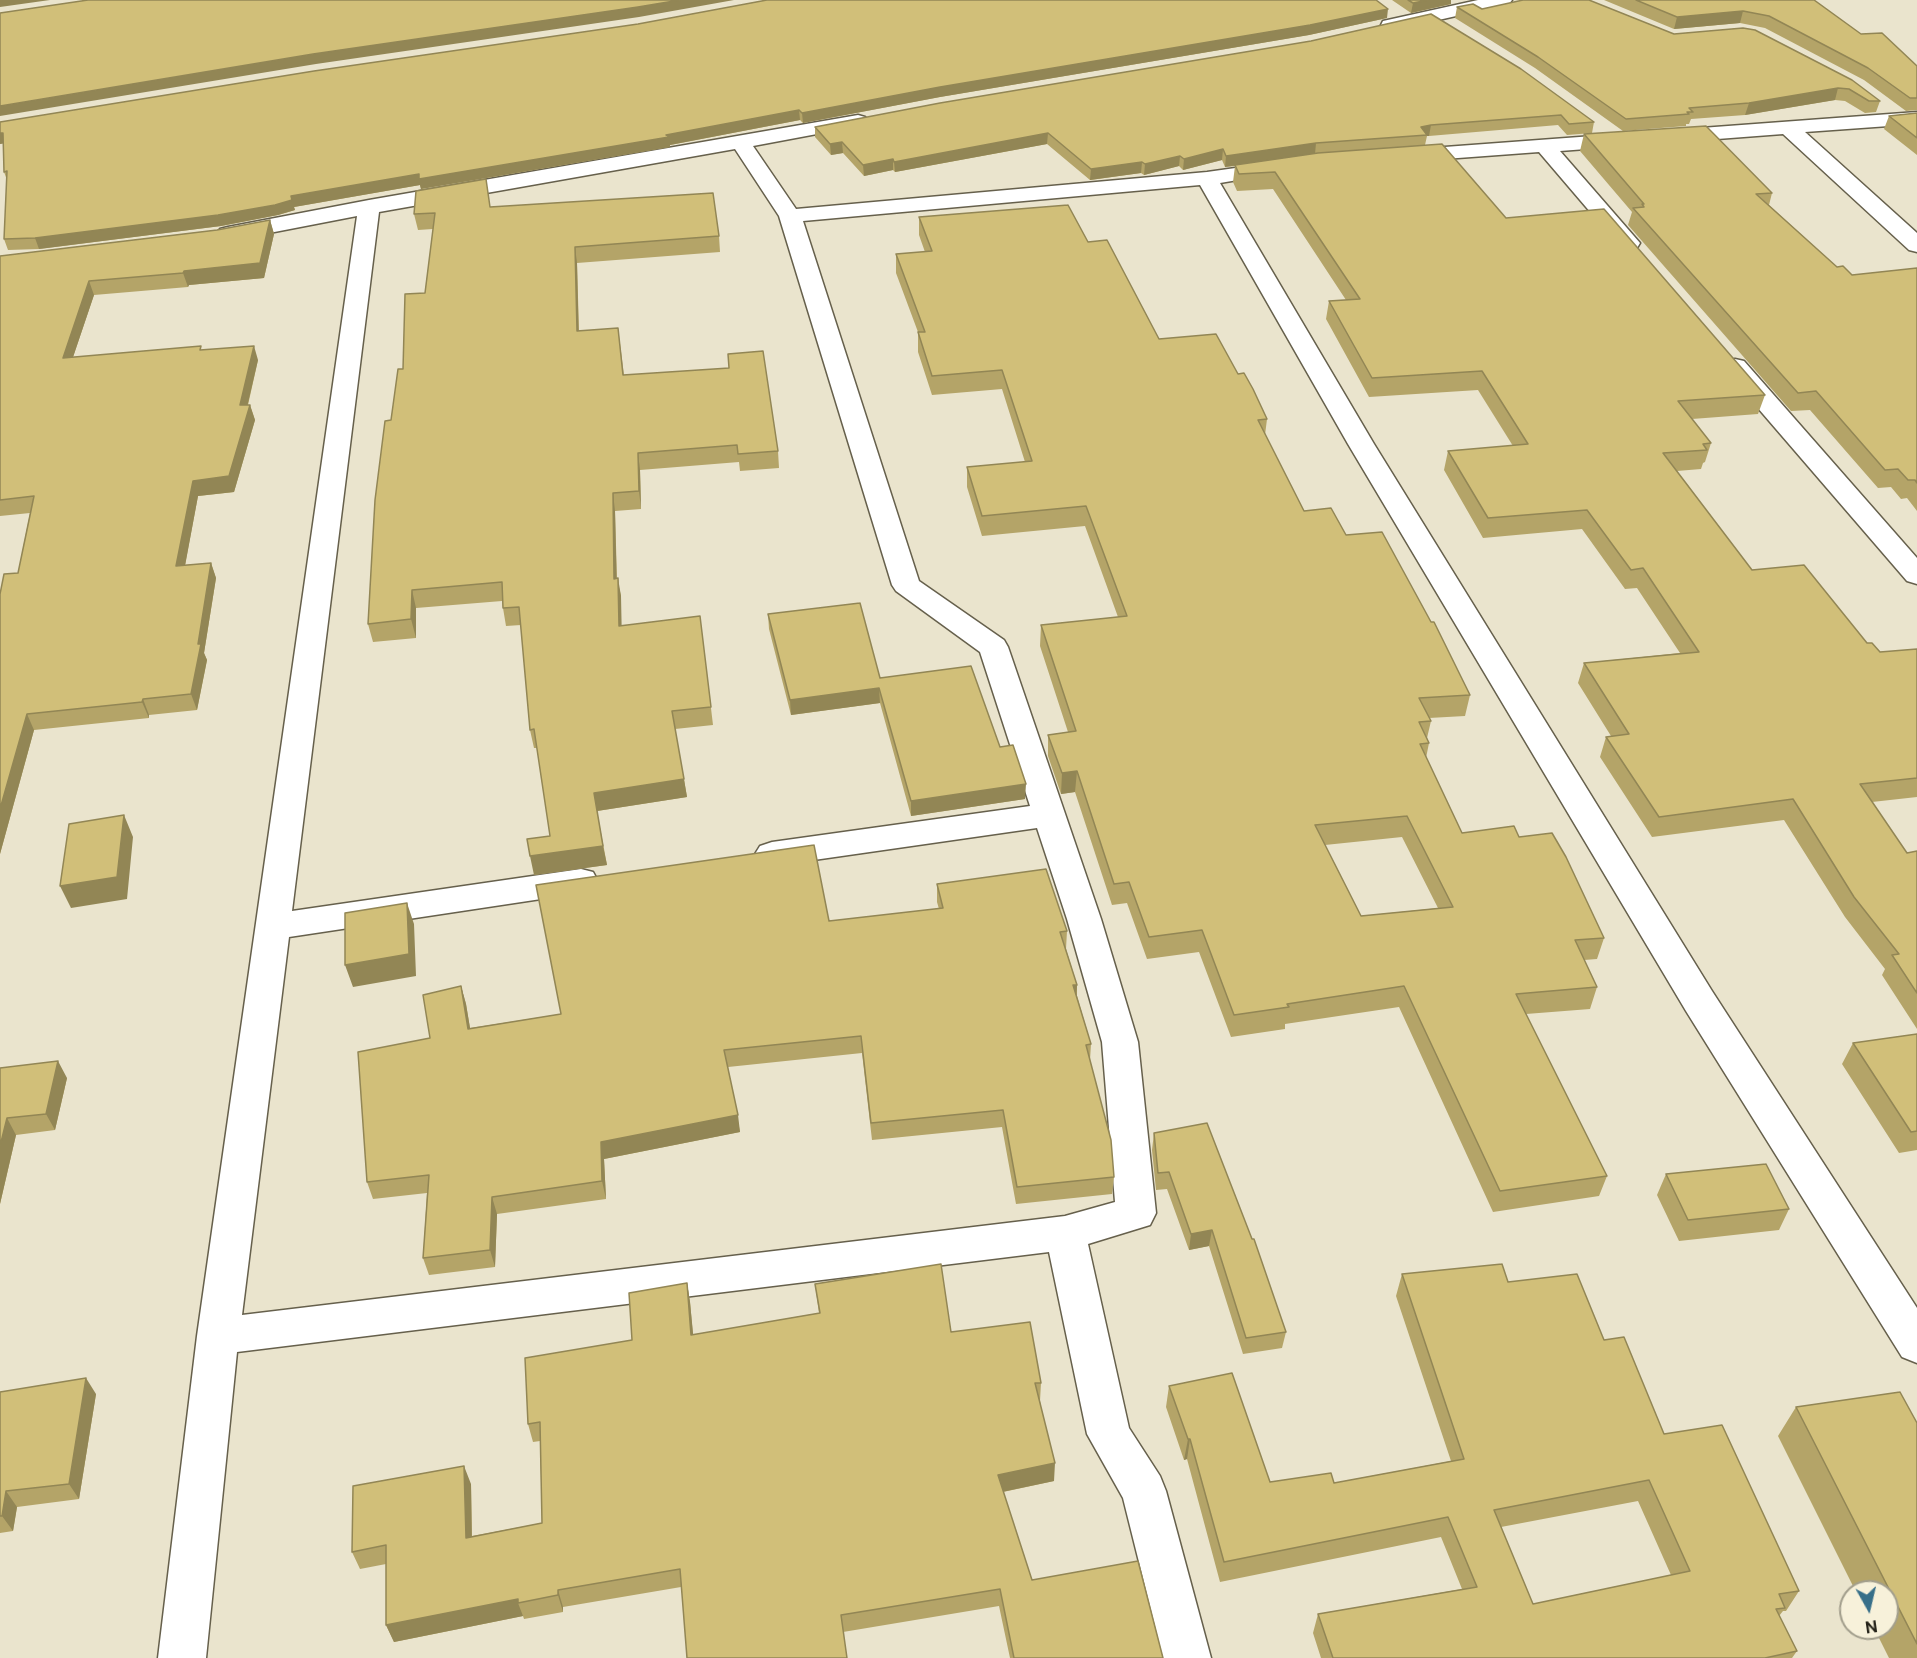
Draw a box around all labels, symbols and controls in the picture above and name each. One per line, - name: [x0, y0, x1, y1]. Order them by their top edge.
- north arrow: [1839, 1580, 1899, 1640]
- text: N: [1864, 1616, 1879, 1637]

